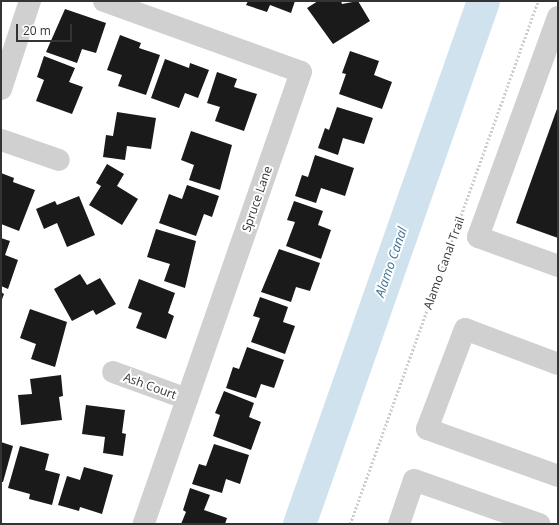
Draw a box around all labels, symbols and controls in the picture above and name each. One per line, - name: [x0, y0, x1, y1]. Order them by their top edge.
- scale bar: [18, 16, 74, 42]
- text: 20 m: [23, 22, 51, 39]
- street label: Spruce Lane: [239, 164, 275, 234]
- street label: Alamo Canal Trail: [421, 215, 467, 311]
- water label: Alamo Canal: [372, 225, 410, 299]
- street label: Ash Court: [122, 370, 178, 402]

